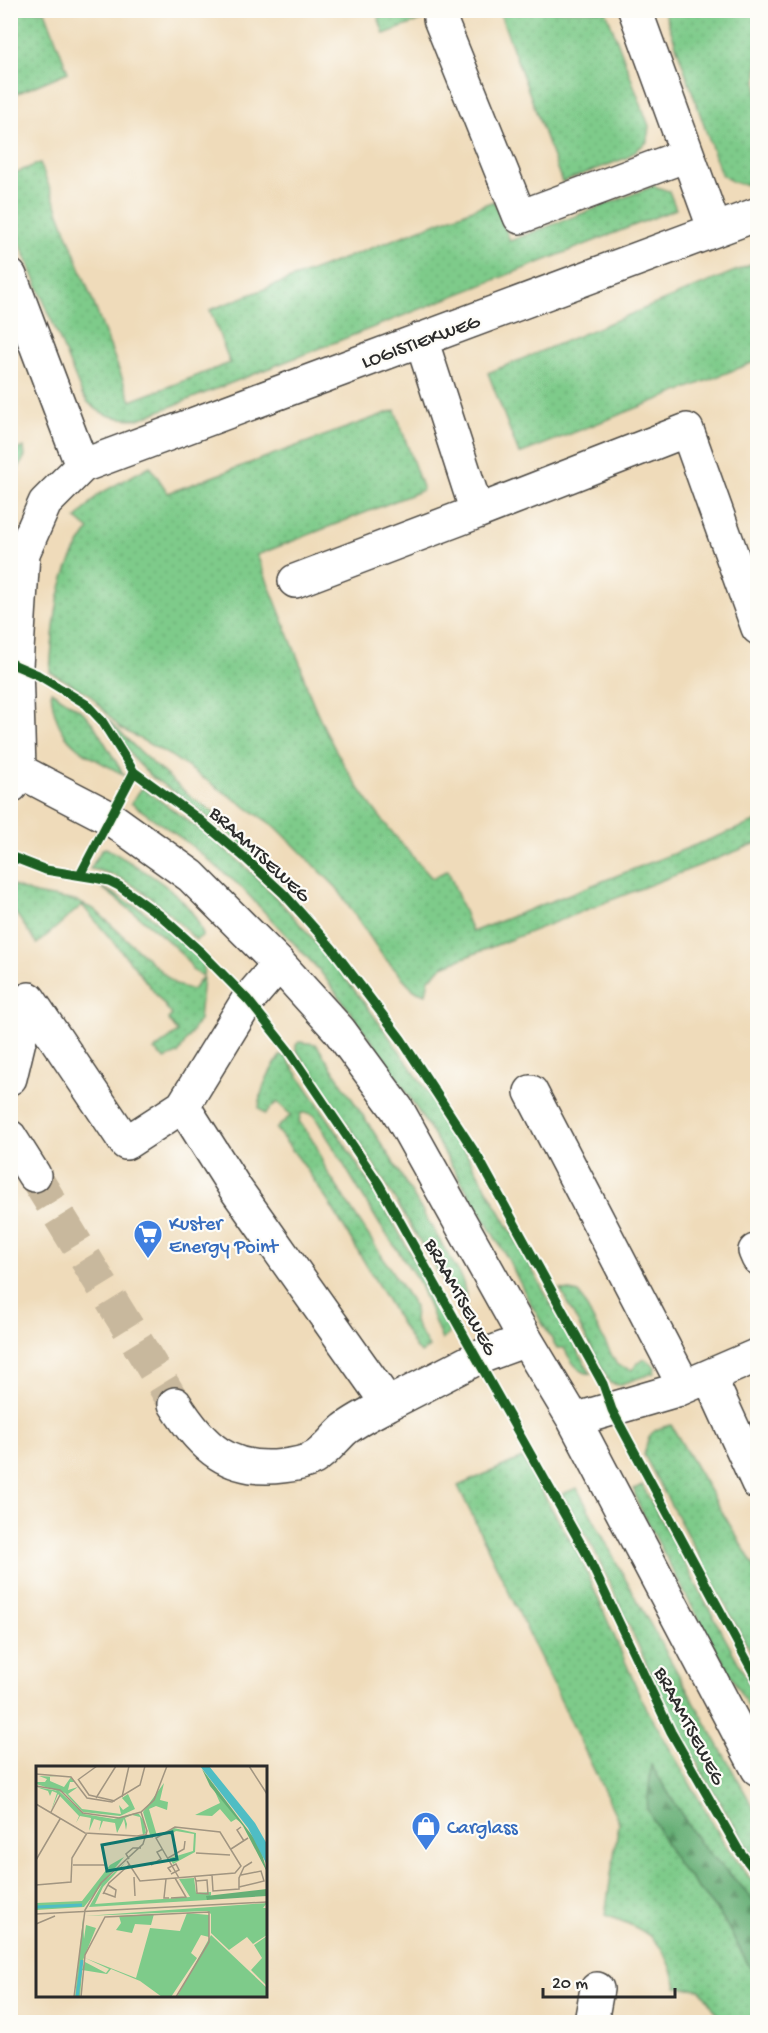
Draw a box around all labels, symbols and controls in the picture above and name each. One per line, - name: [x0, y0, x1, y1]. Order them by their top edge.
- street label: LOGISTIEKWEG: [359, 311, 485, 375]
- street label: BRAAMTSEWEG: [203, 802, 315, 909]
- place label: Kuster Energy Point: [169, 1214, 280, 1260]
- supermarket icon: Kuster Energy Point: [132, 1218, 164, 1260]
- street label: BRAAMTSEWEG: [417, 1235, 501, 1361]
- street label: BRAAMTSEWEG: [647, 1663, 729, 1791]
- inset map: [36, 1766, 267, 1997]
- shop icon: Carglass: [410, 1810, 442, 1852]
- place label: Carglass: [447, 1818, 518, 1841]
- scale bar: [543, 1961, 675, 1999]
- text: 20 m: [552, 1974, 588, 1995]

